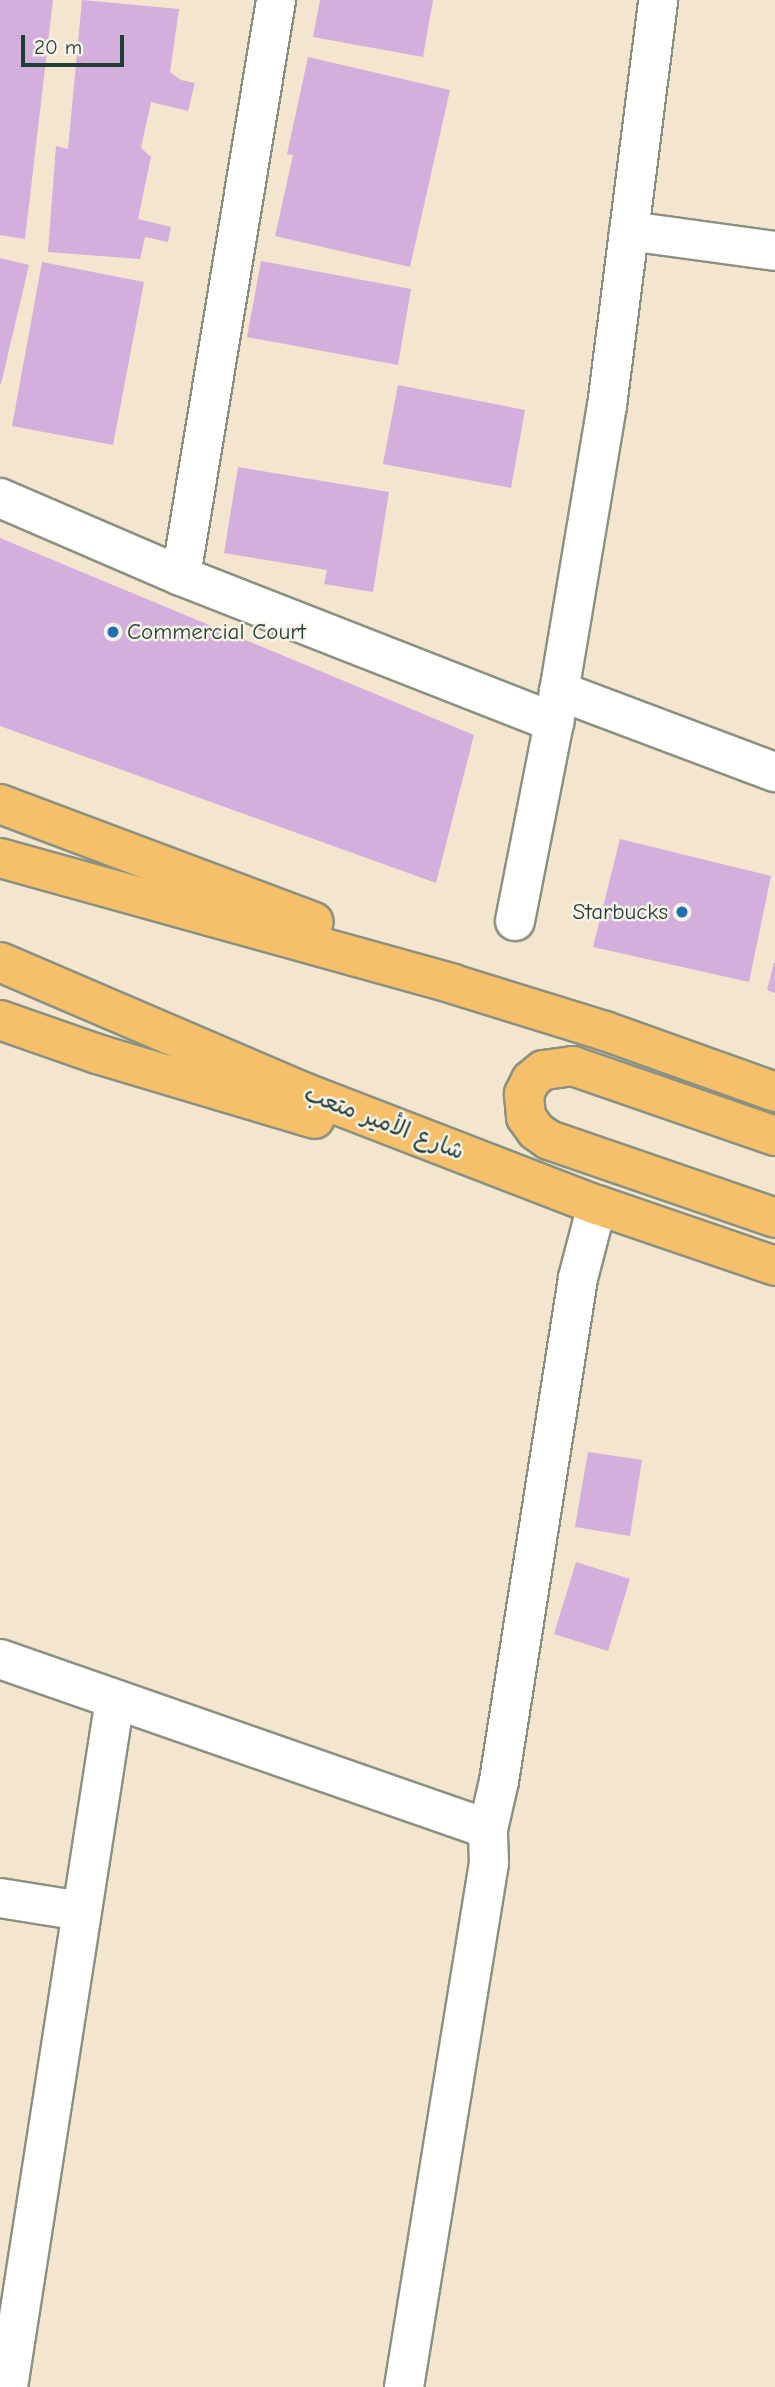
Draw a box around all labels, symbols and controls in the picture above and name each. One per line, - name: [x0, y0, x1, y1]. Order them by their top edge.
- scale bar: [24, 21, 128, 65]
- text: 20 m: [34, 35, 82, 59]
- place label: Commercial Court: [127, 618, 306, 646]
- marker: Commercial Court: [105, 624, 121, 640]
- place label: Starbucks: [573, 898, 668, 926]
- marker: Starbucks: [674, 904, 690, 920]
- street label: شارع الأمير متعب: [300, 1080, 468, 1166]

